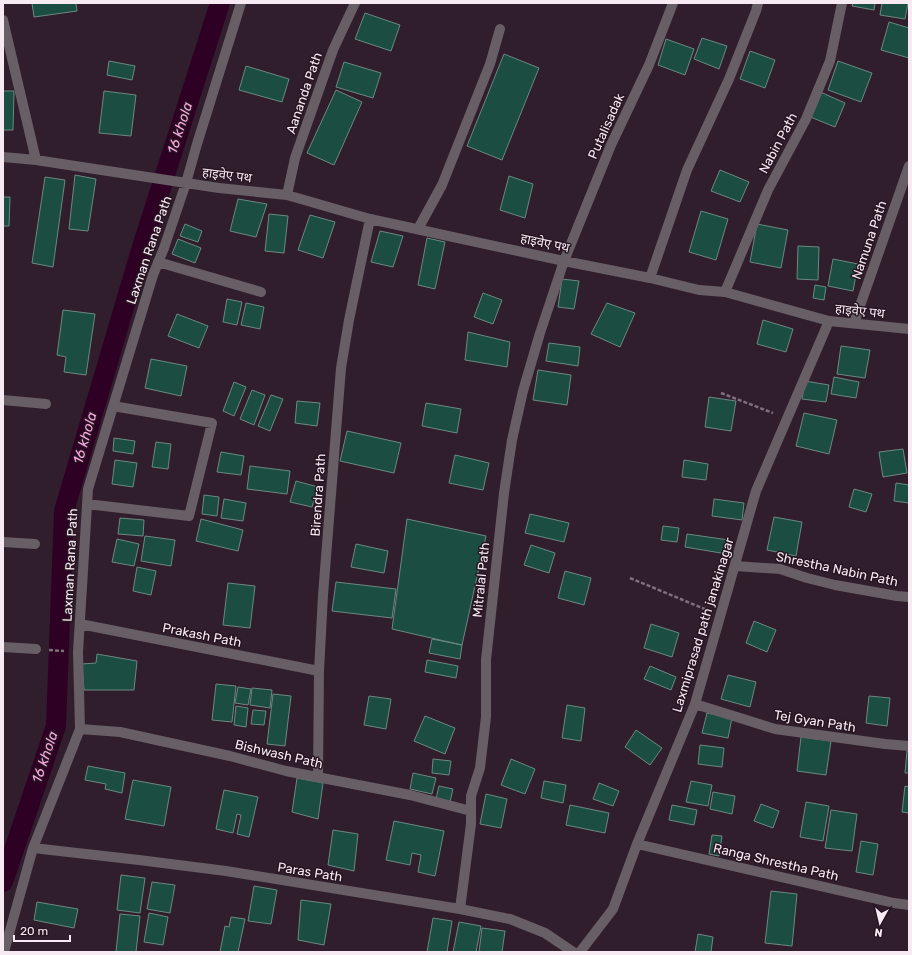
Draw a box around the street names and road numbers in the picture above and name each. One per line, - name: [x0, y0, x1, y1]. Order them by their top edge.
- street label: Aananda Path: [283, 50, 325, 136]
- street label: Putalisadak: [585, 91, 627, 161]
- street label: Nabin Path: [756, 110, 800, 176]
- street label: हाइवेए पथ: [201, 165, 253, 186]
- street label: Laxman Rana Path: [123, 194, 175, 306]
- street label: Namuna Path: [849, 199, 889, 281]
- street label: हाइवेए पथ: [519, 230, 572, 256]
- street label: हाइवेए पथ: [834, 301, 886, 321]
- street label: Birendra Path: [308, 453, 328, 537]
- street label: Laxman Rana Path: [60, 508, 80, 622]
- street label: Laxmiprasad path janakinagar: [669, 536, 738, 715]
- street label: Mitralal Path: [470, 542, 492, 618]
- street label: Shrestha Nabin Path: [775, 549, 899, 589]
- street label: Prakash Path: [161, 620, 243, 650]
- street label: Tej Gyan Path: [773, 707, 857, 735]
- street label: Bishwash Path: [234, 737, 324, 771]
- street label: Ranga Shrestha Path: [712, 840, 840, 885]
- street label: Paras Path: [276, 859, 344, 885]

